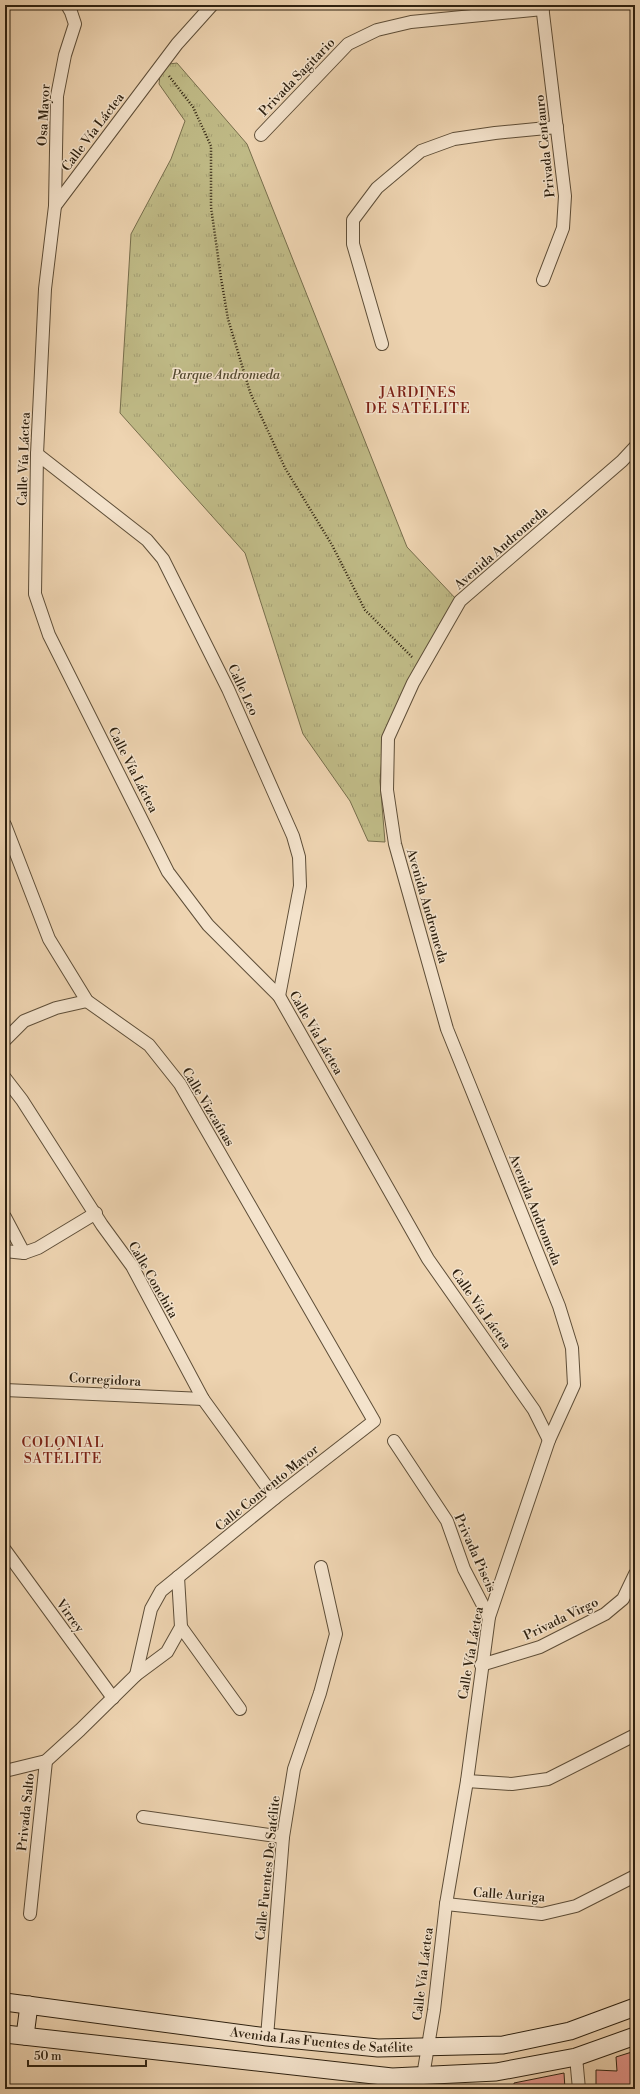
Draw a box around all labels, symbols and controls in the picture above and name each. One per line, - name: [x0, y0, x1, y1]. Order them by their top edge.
- street label: Privada Sagitario: [256, 35, 338, 119]
- street label: Osa Mayor: [34, 83, 54, 146]
- street label: Calle Vía Láctea: [58, 89, 128, 174]
- street label: Privada Centauro: [532, 94, 558, 198]
- park label: Parque Andromeda: [171, 367, 281, 383]
- district label: JARDINES DE SATÉLITE: [365, 384, 471, 418]
- street label: Calle Vía Láctea: [14, 411, 34, 506]
- street label: Avenida Andromeda: [450, 503, 551, 594]
- street label: Calle Leo: [224, 662, 262, 718]
- street label: Calle Vía Láctea: [105, 725, 162, 816]
- street label: Avenida Andromeda: [403, 846, 451, 966]
- street label: Calle Vía Láctea: [286, 988, 347, 1078]
- street label: Calle Vizcaínas: [178, 1065, 238, 1150]
- street label: Avenida Andromeda: [505, 1151, 565, 1268]
- street label: Calle Conchita: [125, 1239, 182, 1322]
- street label: Calle Vía Láctea: [448, 1266, 515, 1352]
- street label: Corregidora: [69, 1370, 142, 1390]
- district label: COLONIAL SATÉLITE: [22, 1434, 104, 1468]
- street label: Calle Convento Mayor: [212, 1441, 322, 1535]
- street label: Privada Piscis: [451, 1511, 500, 1595]
- street label: Privada Virgo: [521, 1594, 601, 1644]
- street label: Virrey: [52, 1595, 88, 1636]
- street label: Calle Vía Láctea: [455, 1605, 487, 1701]
- street label: Privada Salto: [14, 1772, 38, 1852]
- street label: Calle Fuentes De Satélite: [252, 1794, 284, 1941]
- street label: Calle Auriga: [472, 1885, 546, 1906]
- street label: Calle Vía Láctea: [409, 1926, 437, 2022]
- street label: Avenida Las Fuentes de Satélite: [228, 2024, 414, 2056]
- scale bar: [28, 2042, 146, 2068]
- text: 50 m: [34, 2049, 62, 2064]

